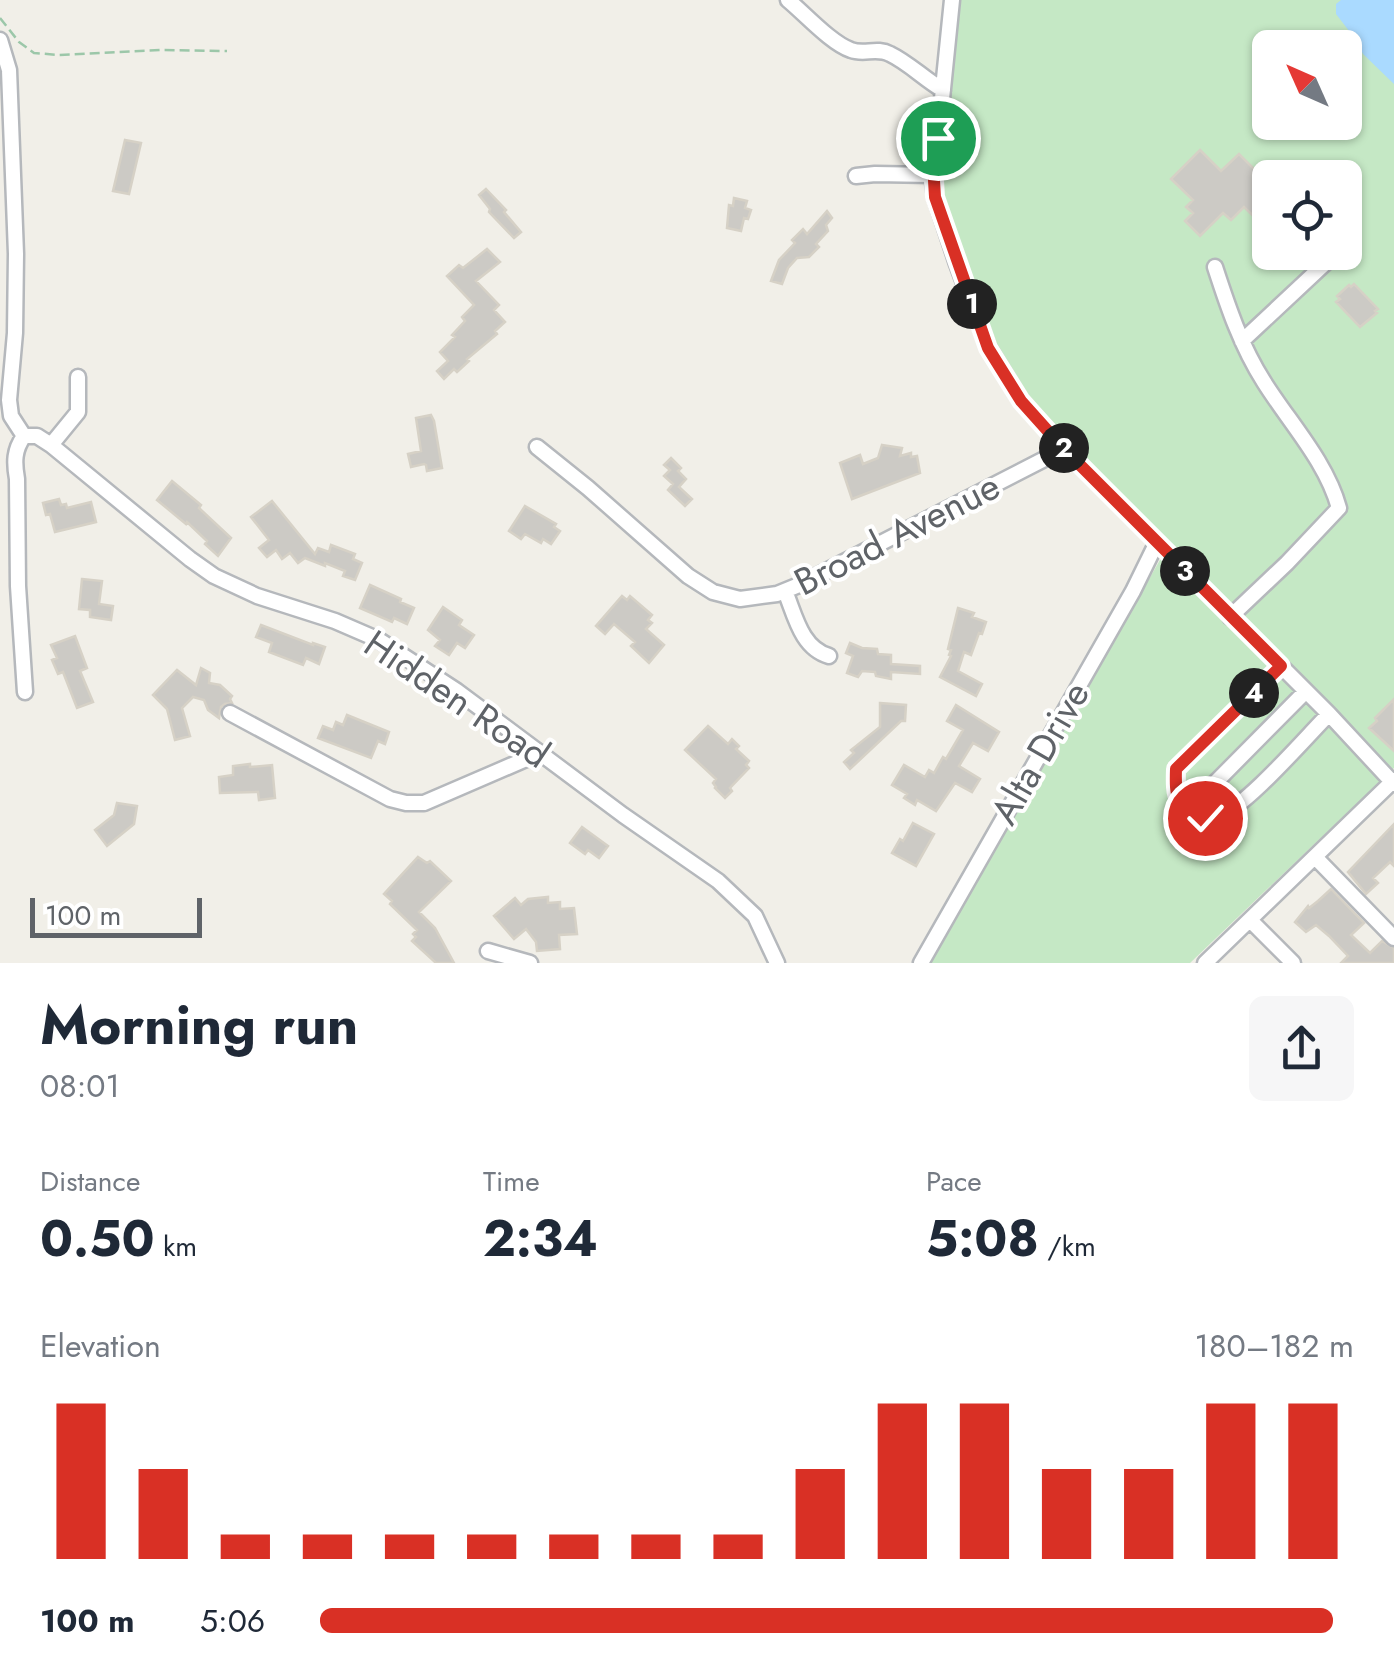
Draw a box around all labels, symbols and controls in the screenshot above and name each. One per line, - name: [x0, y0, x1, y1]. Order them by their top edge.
- north arrow: [1252, 30, 1362, 140]
- map controls: [1252, 30, 1362, 270]
- pin: [896, 96, 981, 181]
- icon: arrive: [911, 111, 966, 166]
- button: locate: [1252, 160, 1362, 270]
- pin: 1: [947, 279, 997, 329]
- text: 1: [965, 283, 979, 324]
- pin: 2: [1039, 423, 1089, 473]
- text: 2: [1055, 427, 1073, 468]
- street label: Broad Avenue: [784, 458, 1009, 609]
- pin: 3: [1160, 546, 1210, 596]
- text: 3: [1176, 550, 1194, 591]
- street label: Hidden Road: [353, 616, 561, 781]
- pin: 4: [1229, 668, 1279, 718]
- street label: Alta Drive: [976, 671, 1103, 835]
- text: 4: [1244, 672, 1264, 713]
- pin: [1163, 776, 1248, 861]
- icon: check: [1178, 791, 1233, 846]
- scale bar: [30, 893, 202, 938]
- text: 100 m: [45, 895, 121, 936]
- text: Morning run: [40, 985, 358, 1065]
- button: share: [1249, 996, 1354, 1101]
- text: 08:01: [40, 1063, 120, 1109]
- text: Distance: [40, 1161, 140, 1202]
- text: Time: [483, 1161, 540, 1202]
- text: Pace: [926, 1161, 982, 1202]
- text: 0.50: [40, 1202, 155, 1275]
- text: 2:34: [483, 1202, 598, 1275]
- text: 5:08: [926, 1202, 1039, 1275]
- text: km: [155, 1226, 197, 1267]
- text: /km: [1039, 1226, 1096, 1267]
- text: Elevation: [40, 1323, 161, 1369]
- text: 180–182 m: [1195, 1323, 1354, 1369]
- text: 100 m: [40, 1598, 135, 1644]
- text: 5:06: [200, 1598, 265, 1644]

